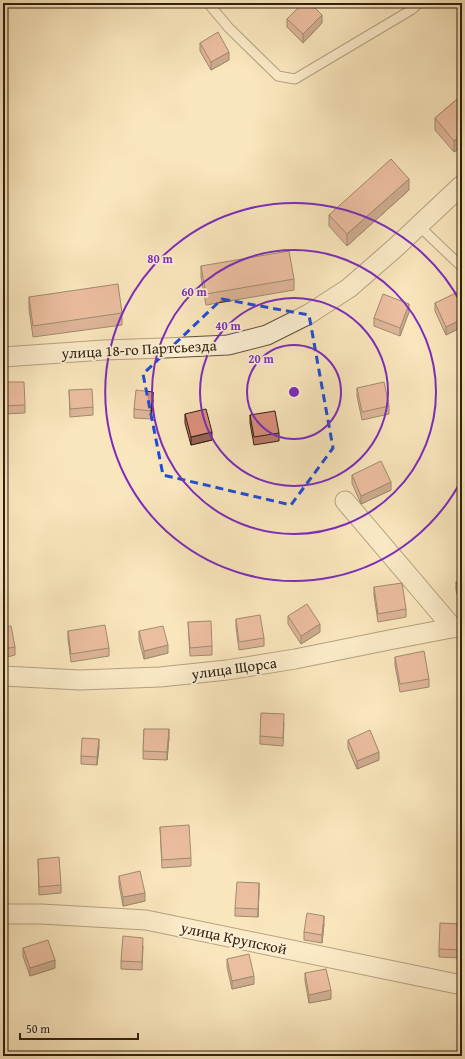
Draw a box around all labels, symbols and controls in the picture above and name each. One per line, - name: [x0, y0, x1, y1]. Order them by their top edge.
- text: 80 m: [147, 250, 173, 267]
- text: 60 m: [181, 283, 207, 300]
- text: 40 m: [215, 317, 241, 334]
- street label: улица 18-го Партсьезда: [60, 334, 218, 364]
- text: 20 m: [248, 350, 274, 367]
- centre of rings: [287, 385, 301, 399]
- street label: улица Щорса: [189, 651, 279, 685]
- street label: улица Крупской: [178, 916, 289, 960]
- scale bar: [20, 1015, 138, 1041]
- text: 50 m: [26, 1020, 50, 1037]

